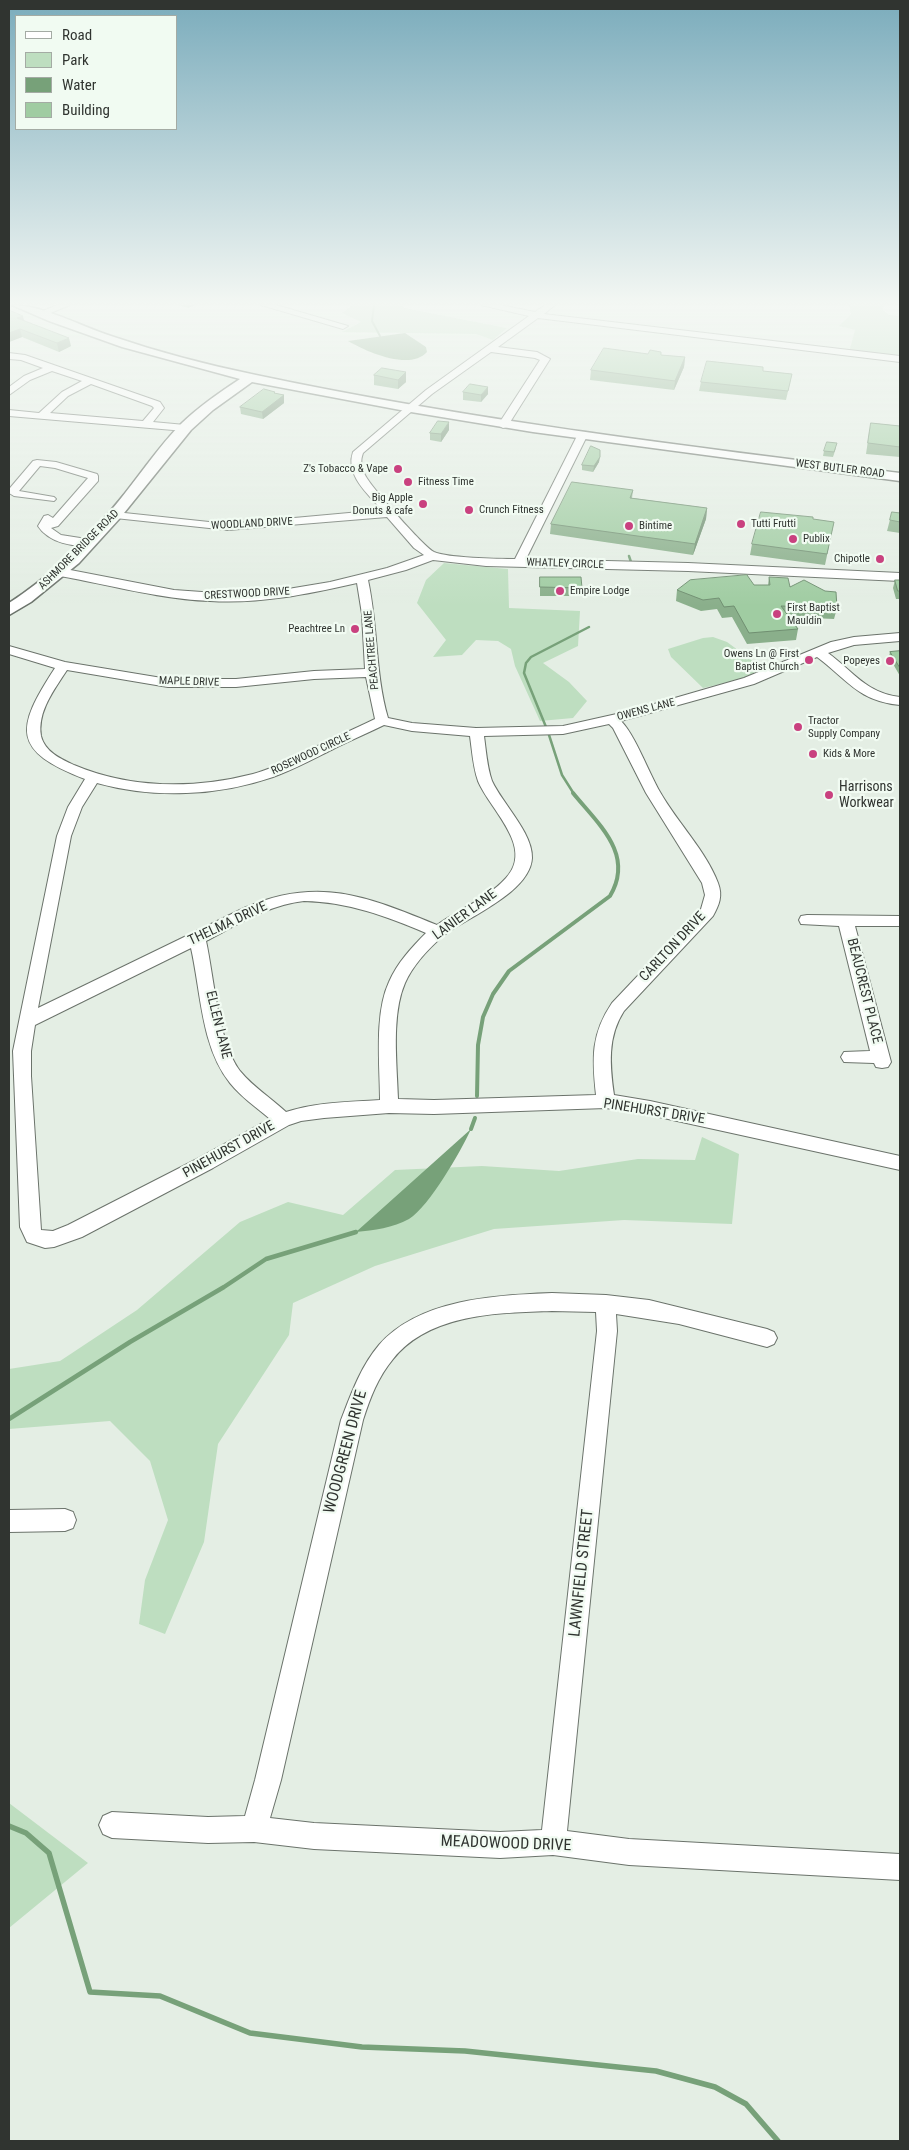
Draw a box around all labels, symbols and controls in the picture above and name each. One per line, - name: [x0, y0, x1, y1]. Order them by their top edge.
- legend: [15, 15, 178, 130]
- text: Road: [62, 26, 92, 44]
- text: Park: [62, 51, 89, 69]
- text: Water: [62, 76, 96, 94]
- text: Building: [62, 101, 110, 119]
- street label: WEST BUTLER ROAD: [795, 457, 885, 481]
- place label: Z's Tobacco & Vape: [303, 462, 388, 476]
- marker: Z's Tobacco & Vape: [392, 463, 404, 475]
- place label: Fitness Time: [418, 475, 474, 489]
- marker: Fitness Time: [402, 476, 414, 488]
- place label: Big Apple Donuts & cafe: [352, 491, 413, 517]
- marker: Big Apple Donuts & cafe: [417, 498, 429, 510]
- place label: Crunch Fitness: [479, 503, 544, 517]
- marker: Crunch Fitness: [463, 504, 475, 516]
- street label: ASHMORE BRIDGE ROAD: [36, 507, 122, 593]
- street label: WOODLAND DRIVE: [211, 515, 293, 533]
- place label: Tutti Frutti: [751, 517, 796, 531]
- marker: Tutti Frutti: [735, 518, 747, 530]
- place label: Bintime: [639, 519, 672, 533]
- marker: Bintime: [623, 520, 635, 532]
- place label: Publix: [803, 532, 830, 546]
- marker: Publix: [787, 533, 799, 545]
- place label: Chipotle: [834, 552, 870, 566]
- marker: Chipotle: [874, 553, 886, 565]
- street label: WHATLEY CIRCLE: [526, 556, 604, 572]
- place label: Empire Lodge: [570, 584, 629, 598]
- street label: CRESTWOOD DRIVE: [204, 585, 290, 603]
- marker: Empire Lodge: [554, 585, 566, 597]
- place label: First Baptist Mauldin: [787, 601, 840, 627]
- marker: First Baptist Mauldin: [771, 608, 783, 620]
- street label: PEACHTREE LANE: [362, 610, 382, 690]
- place label: Peachtree Ln: [288, 622, 345, 636]
- marker: Peachtree Ln: [349, 623, 361, 635]
- place label: Owens Ln @ First Baptist Church: [724, 647, 799, 673]
- marker: Owens Ln @ First Baptist Church: [803, 654, 815, 666]
- place label: Popeyes: [843, 654, 880, 668]
- marker: Popeyes: [884, 655, 896, 667]
- street label: MAPLE DRIVE: [159, 674, 219, 690]
- street label: OWENS LANE: [616, 696, 676, 724]
- place label: Tractor Supply Company: [808, 714, 880, 740]
- marker: Tractor Supply Company: [792, 721, 804, 733]
- street label: ROSEWOOD CIRCLE: [269, 730, 353, 778]
- place label: Kids & More: [823, 747, 875, 761]
- marker: Kids & More: [807, 748, 819, 760]
- place label: Harrisons Workwear: [839, 779, 894, 812]
- marker: Harrisons Workwear: [823, 789, 835, 801]
- street label: LANIER LANE: [430, 886, 500, 944]
- street label: THELMA DRIVE: [186, 898, 270, 950]
- street label: CARLTON DRIVE: [636, 909, 710, 985]
- street label: BEAUCREST PLACE: [843, 937, 885, 1045]
- street label: ELLEN LANE: [201, 989, 235, 1061]
- street label: PINEHURST DRIVE: [602, 1096, 706, 1128]
- street label: PINEHURST DRIVE: [180, 1118, 278, 1182]
- street label: WOODGREEN DRIVE: [320, 1388, 372, 1516]
- street label: LAWNFIELD STREET: [566, 1508, 598, 1638]
- street label: MEADOWOOD DRIVE: [440, 1832, 572, 1856]

